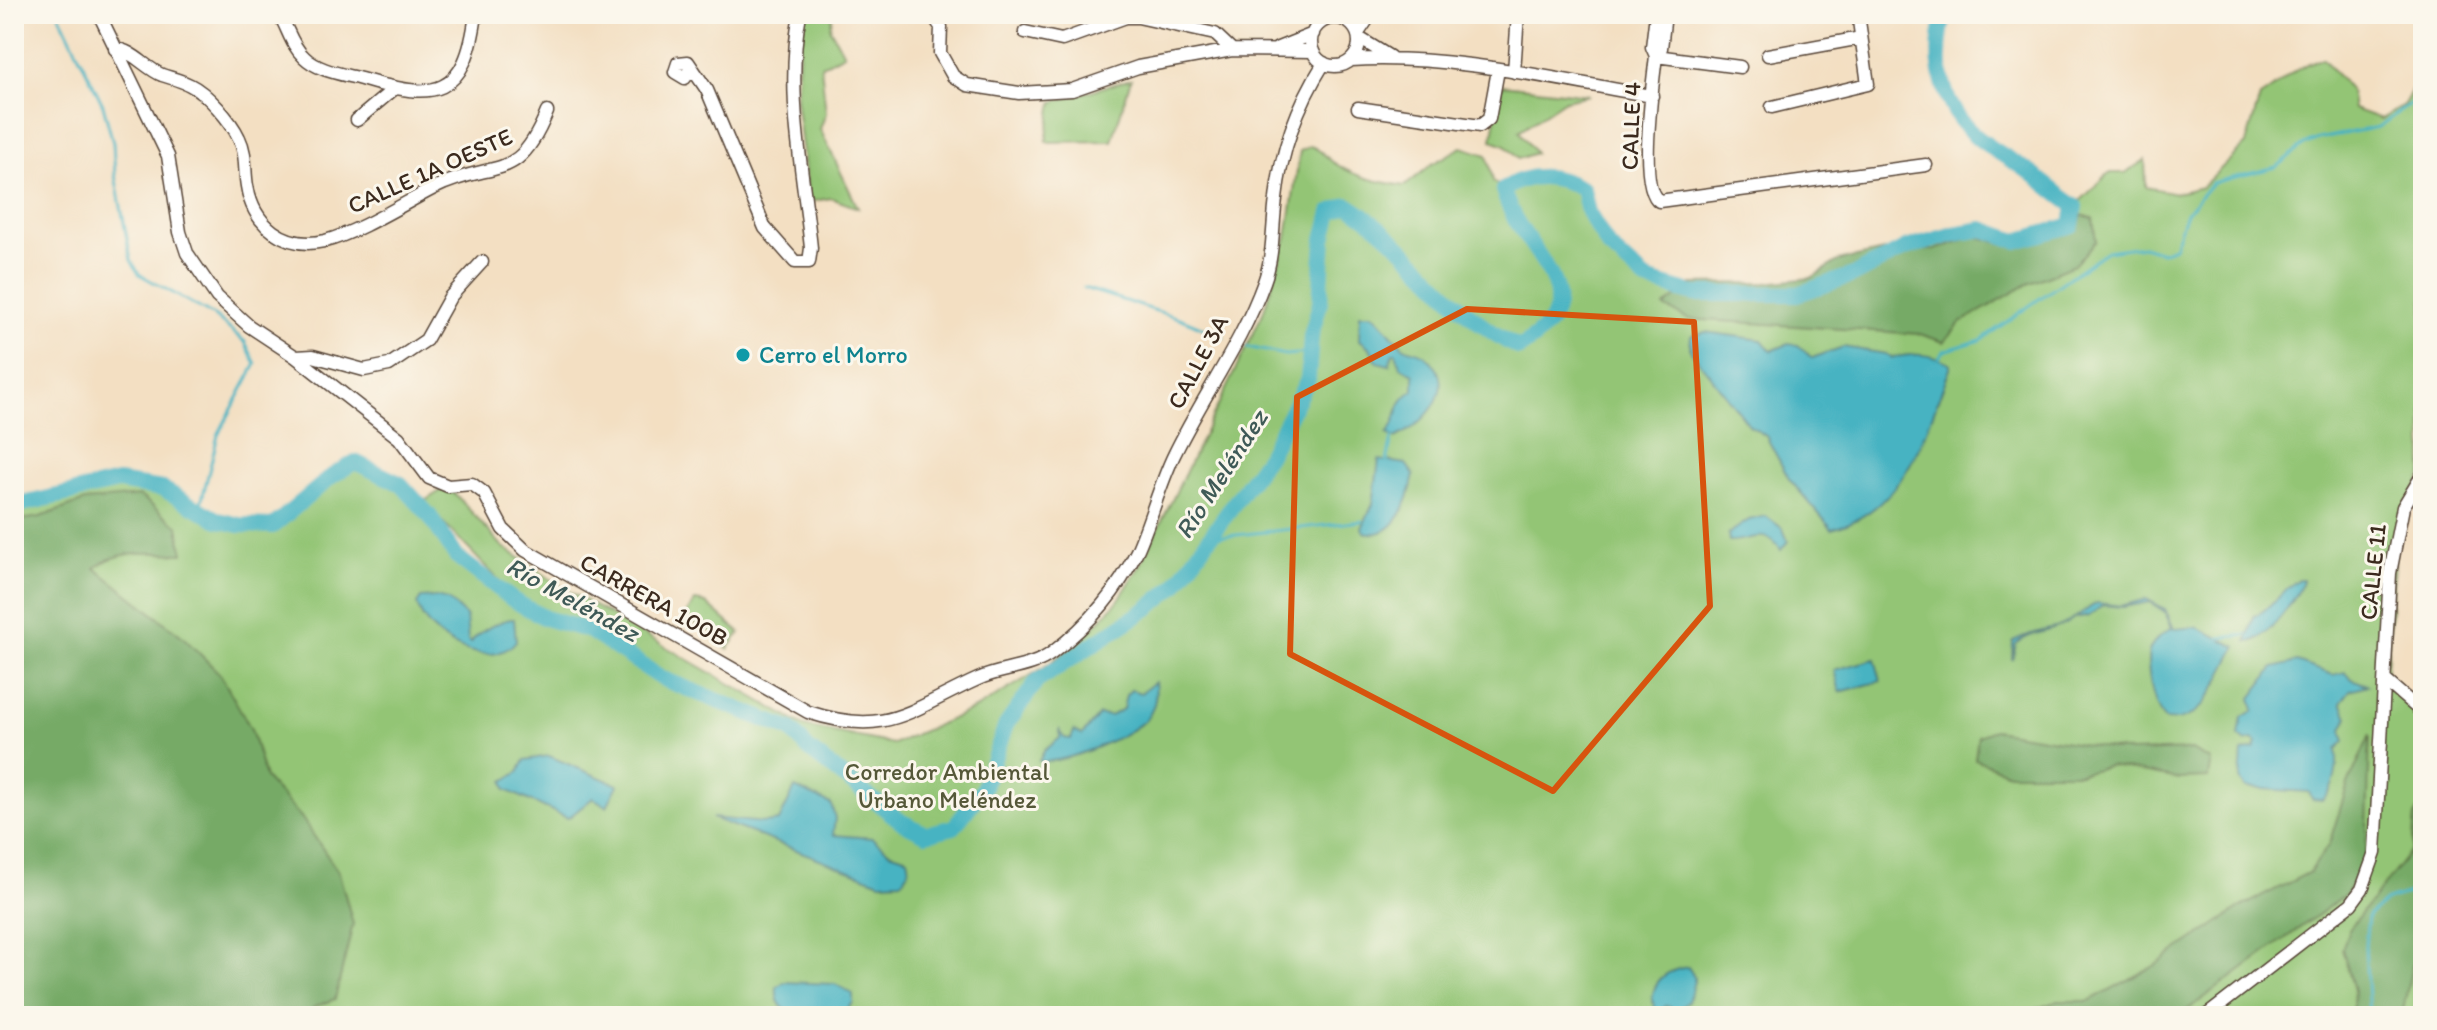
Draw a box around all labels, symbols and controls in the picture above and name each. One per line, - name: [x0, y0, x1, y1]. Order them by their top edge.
- street label: CALLE 4: [1614, 81, 1647, 171]
- street label: CALLE 1A OESTE: [343, 121, 516, 220]
- street label: CALLE 3A: [1161, 310, 1234, 414]
- place label: Cerro el Morro: [759, 340, 908, 369]
- marker: Cerro el Morro: [734, 346, 752, 364]
- water label: Río Meléndez: [1167, 402, 1276, 544]
- street label: CALLE 11: [2353, 523, 2392, 621]
- street label: CARRERA 100B: [575, 547, 733, 652]
- water label: Río Meléndez: [501, 549, 647, 650]
- park label: Corredor Ambiental Urbano Meléndez: [845, 757, 1049, 814]

